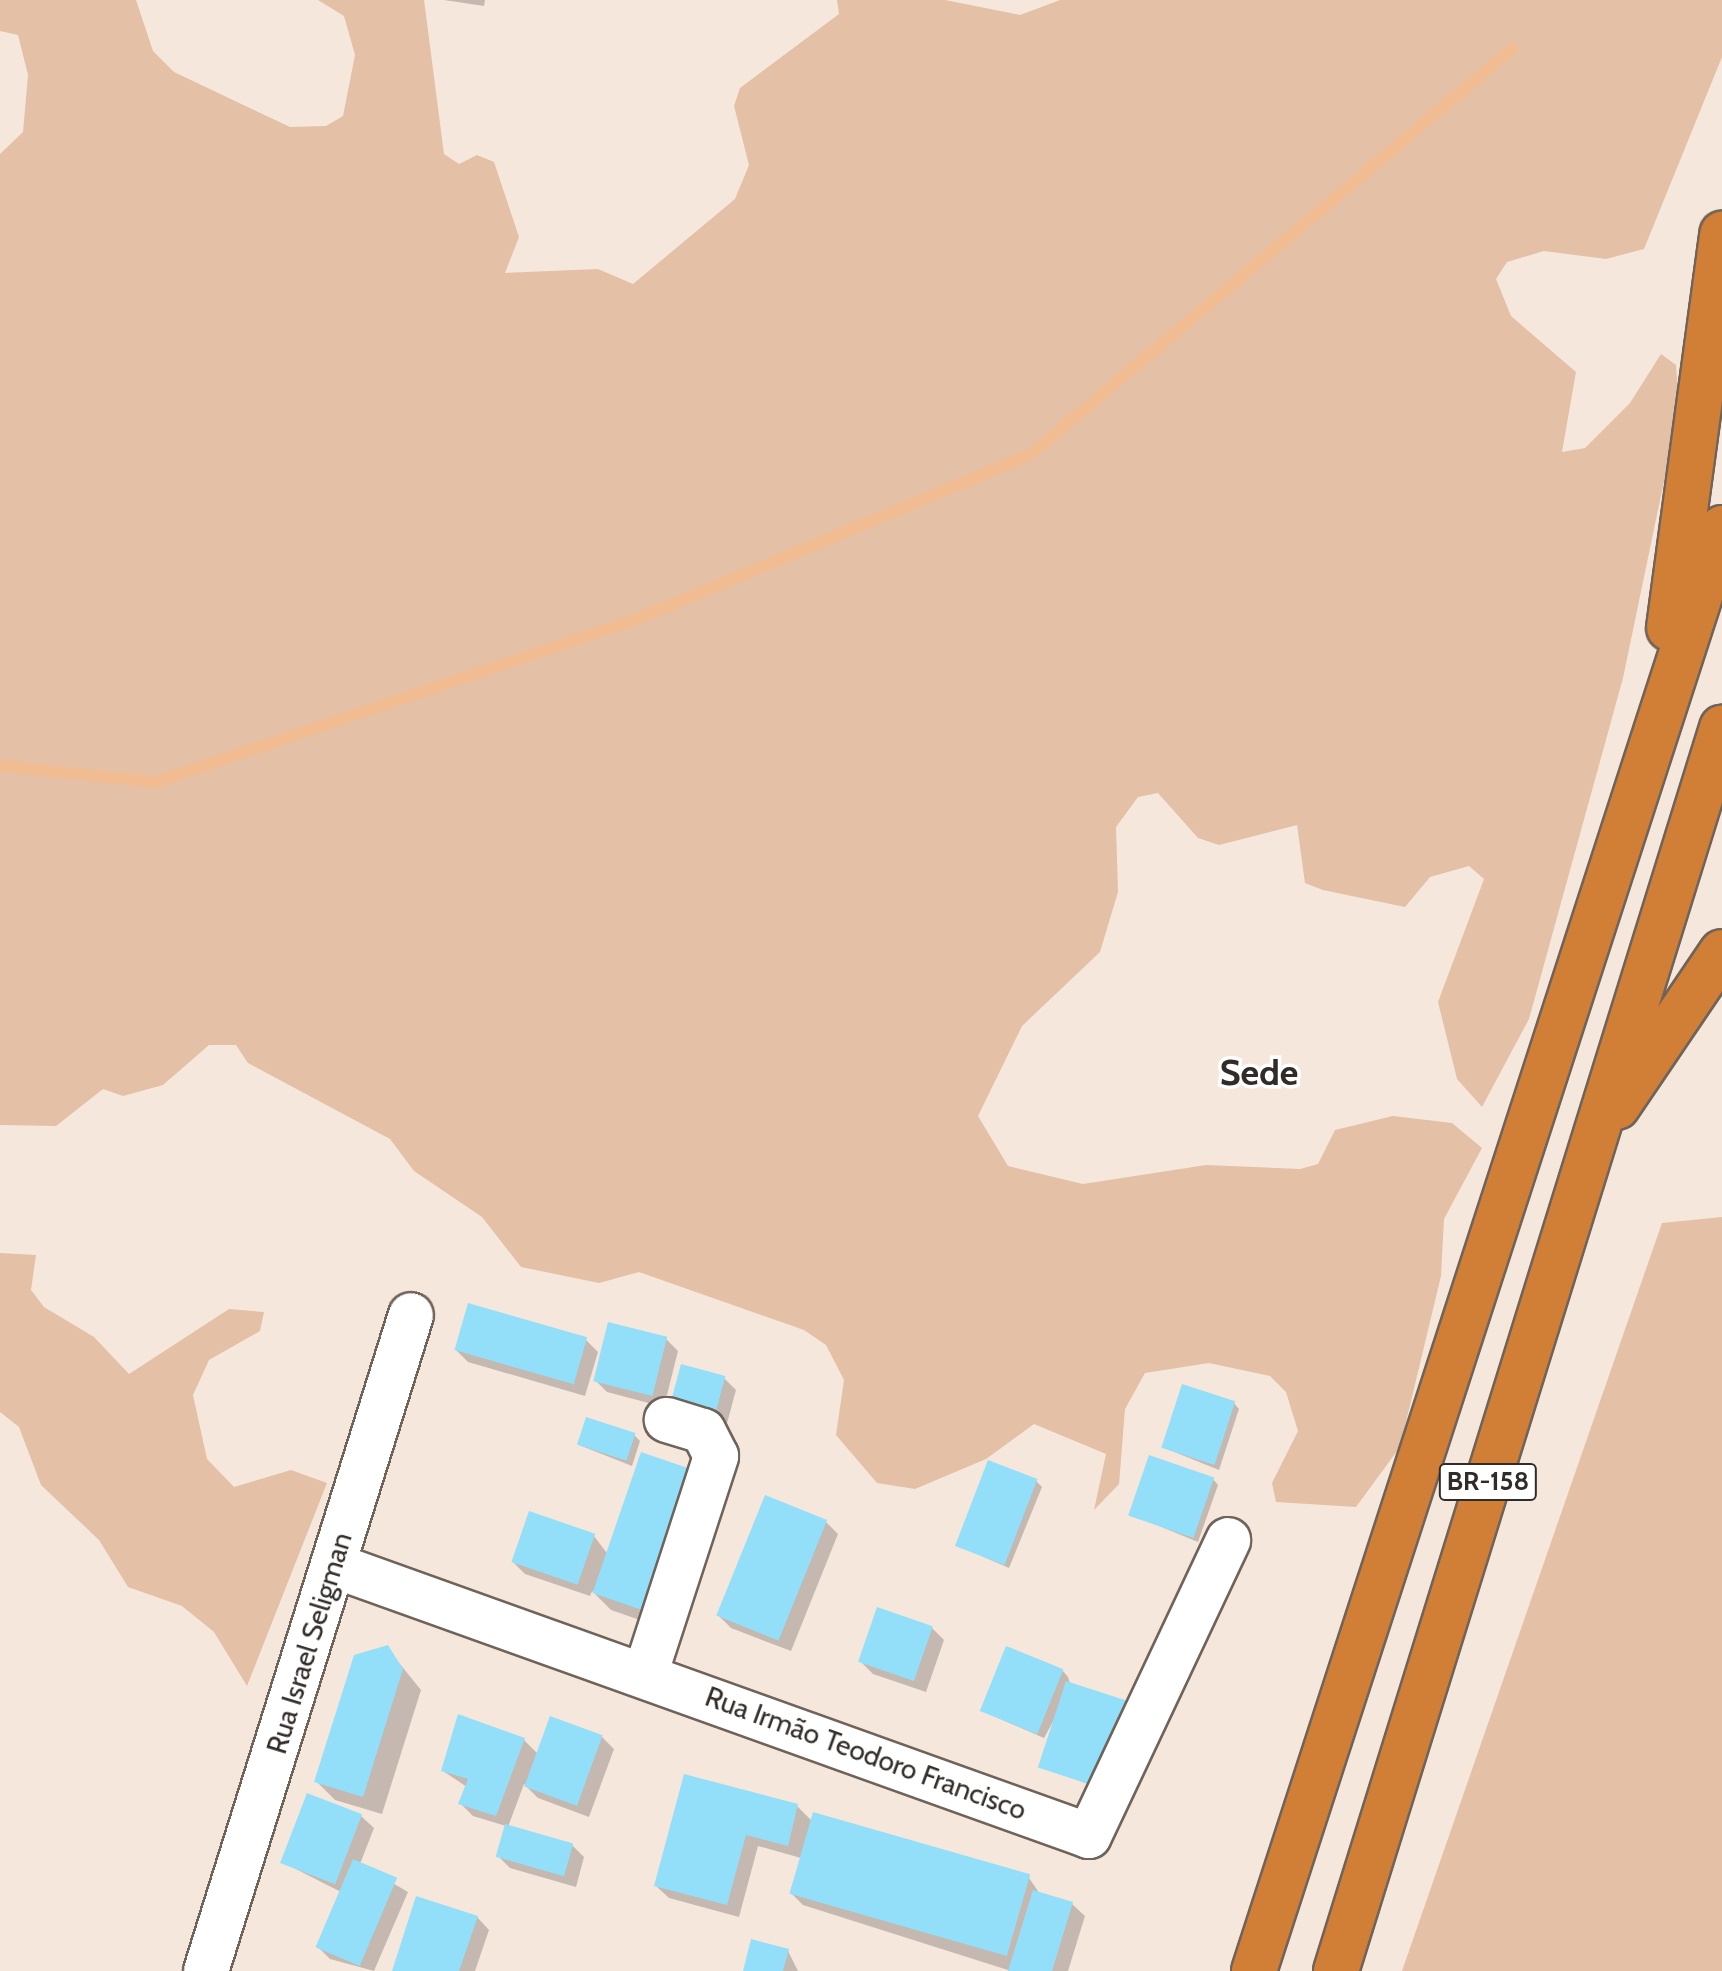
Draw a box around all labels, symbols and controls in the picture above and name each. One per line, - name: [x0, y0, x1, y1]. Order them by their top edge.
- district label: Sede: [1220, 1051, 1298, 1095]
- road number: BR-158: [1438, 1460, 1538, 1504]
- street label: Rua Israel Seligman: [259, 1528, 359, 1758]
- street label: Rua Irmão Teodoro Francisco: [701, 1679, 1031, 1827]

